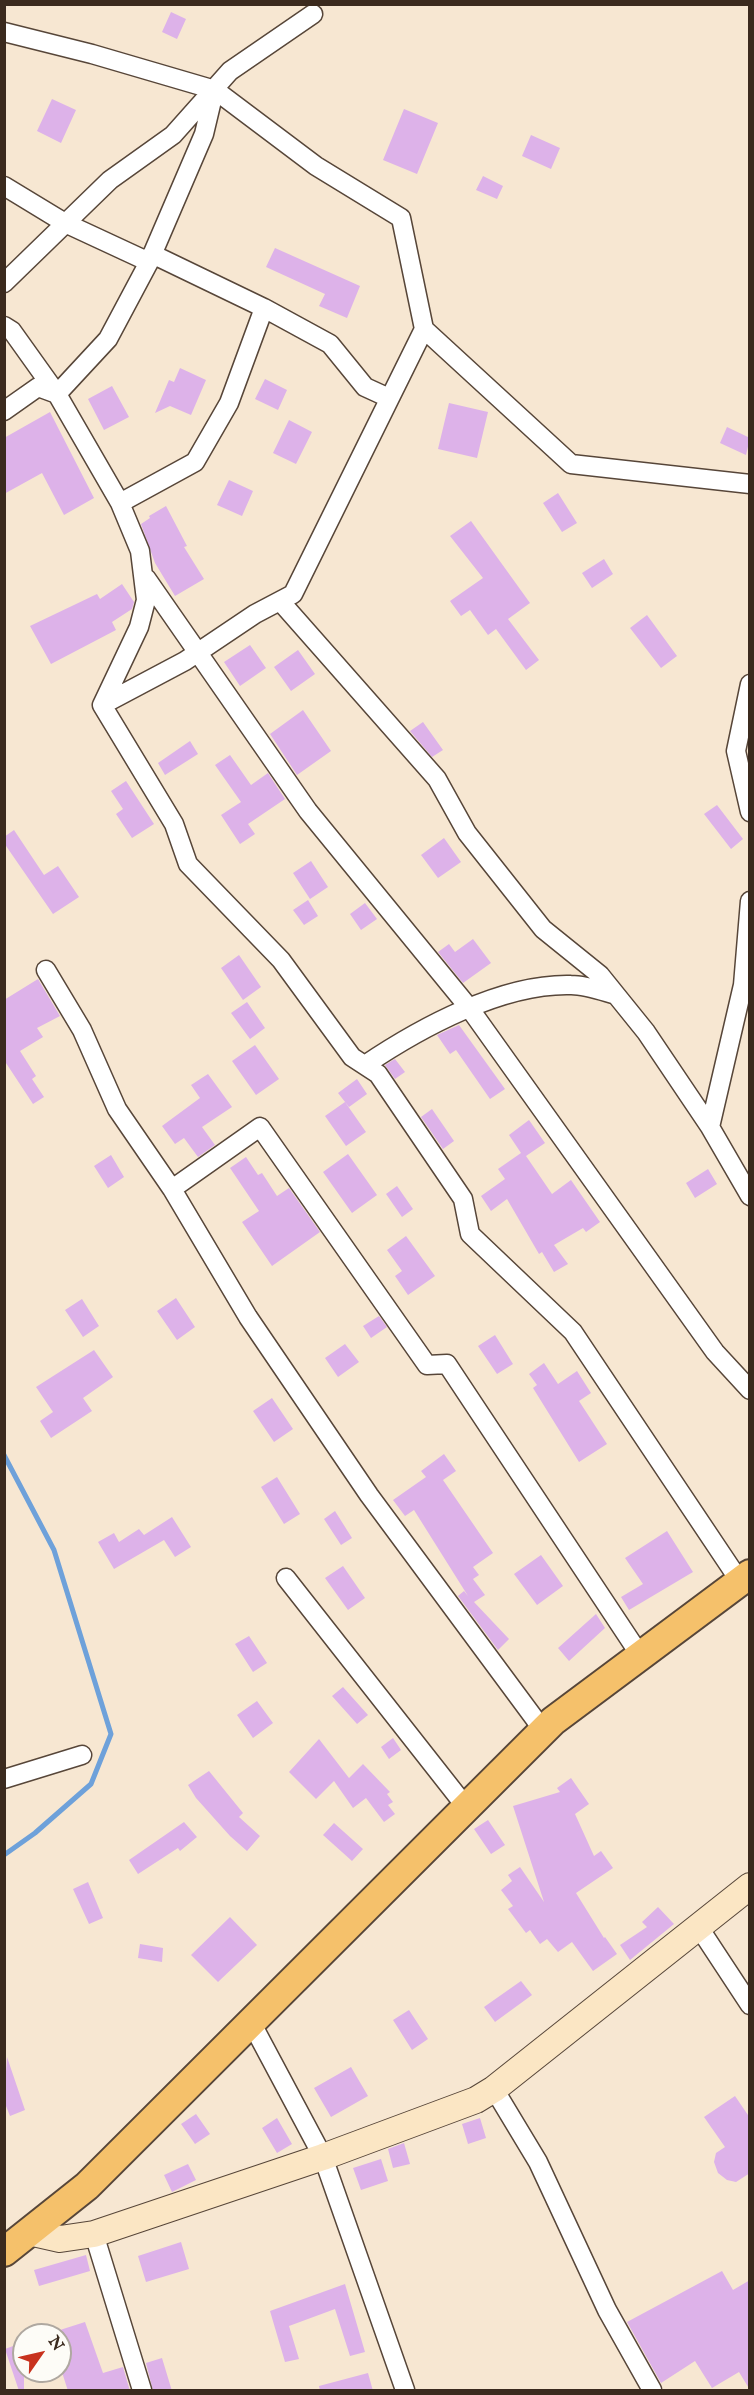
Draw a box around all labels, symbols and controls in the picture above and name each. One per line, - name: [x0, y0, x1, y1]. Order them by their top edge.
- north arrow: [12, 2323, 72, 2383]
- text: N: [43, 2333, 67, 2355]

